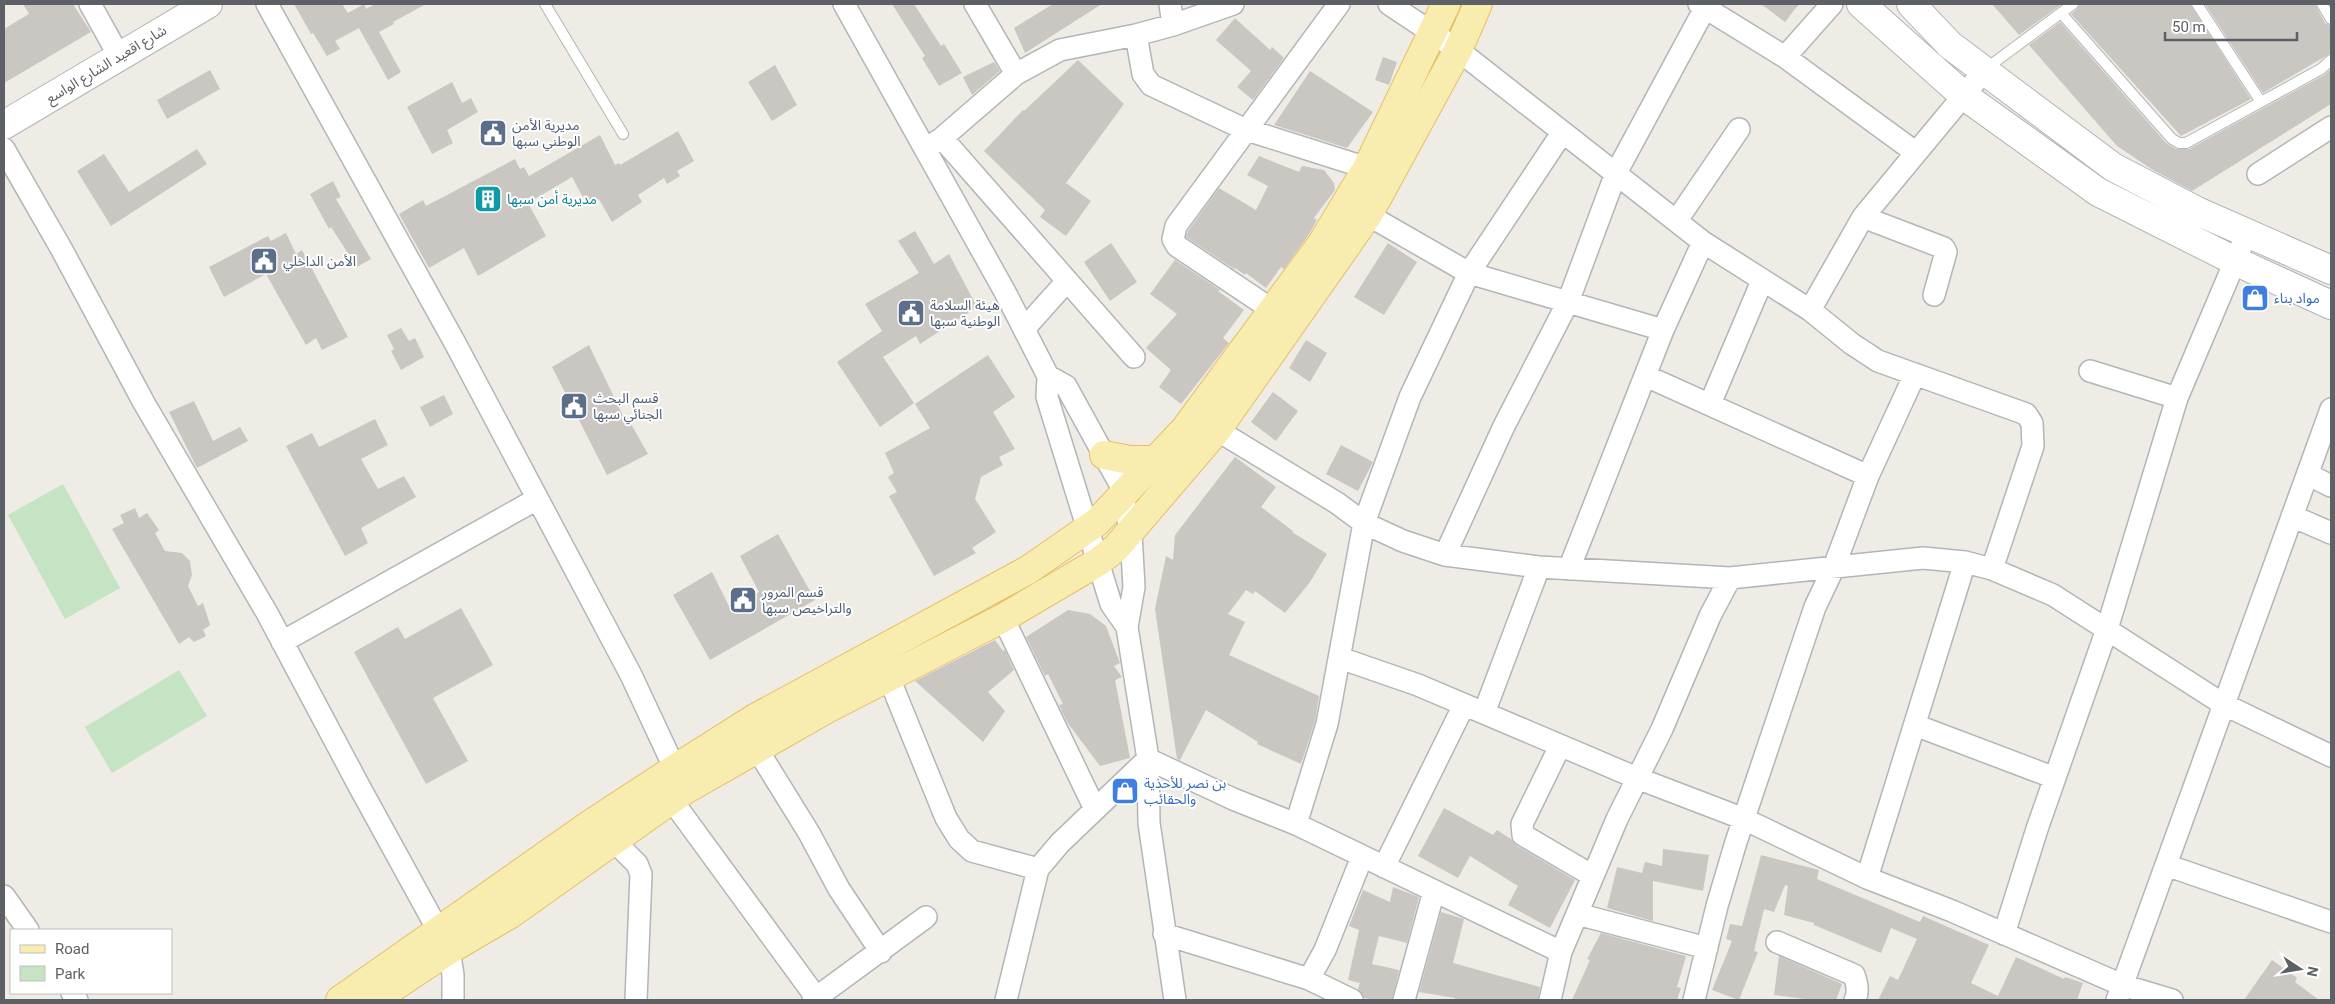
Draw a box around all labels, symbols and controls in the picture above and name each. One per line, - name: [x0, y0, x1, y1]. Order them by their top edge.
- scale bar: [2165, 10, 2298, 42]
- text: 50 m: [2172, 18, 2206, 36]
- street label: شارع اقعيد الشارع الواسع: [43, 22, 171, 109]
- place label: مديرية الأمن الوطني سبها: [512, 117, 581, 152]
- public building icon: مديرية الأمن الوطني سبها: [478, 118, 508, 148]
- building icon: مديرية أمن سبها: [473, 184, 503, 214]
- place label: مديرية أمن سبها: [507, 190, 597, 208]
- public building icon: الأمن الداخلي: [249, 246, 279, 276]
- place label: الأمن الداخلي: [283, 253, 356, 272]
- shop icon: مواد بناء: [2240, 283, 2270, 313]
- place label: مواد بناء: [2274, 290, 2320, 307]
- place label: هيئة السلامة الوطنية سبها: [930, 297, 1000, 330]
- public building icon: هيئة السلامة الوطنية سبها: [896, 298, 926, 328]
- place label: قسم البحث الجنائي سبها: [593, 390, 662, 425]
- public building icon: قسم البحث الجنائي سبها: [559, 391, 589, 421]
- place label: قسم المرور والتراخيص سبها: [761, 584, 852, 617]
- public building icon: قسم المرور والتراخيص سبها: [728, 585, 758, 615]
- place label: بن نصر للأحذية والحقائب: [1144, 775, 1226, 808]
- shop icon: بن نصر للأحذية والحقائب: [1110, 776, 1140, 806]
- legend: [10, 929, 172, 994]
- text: Road: [55, 940, 89, 958]
- north arrow: [2275, 944, 2325, 994]
- text: Park: [55, 965, 86, 983]
- text: N: [2304, 965, 2322, 978]

